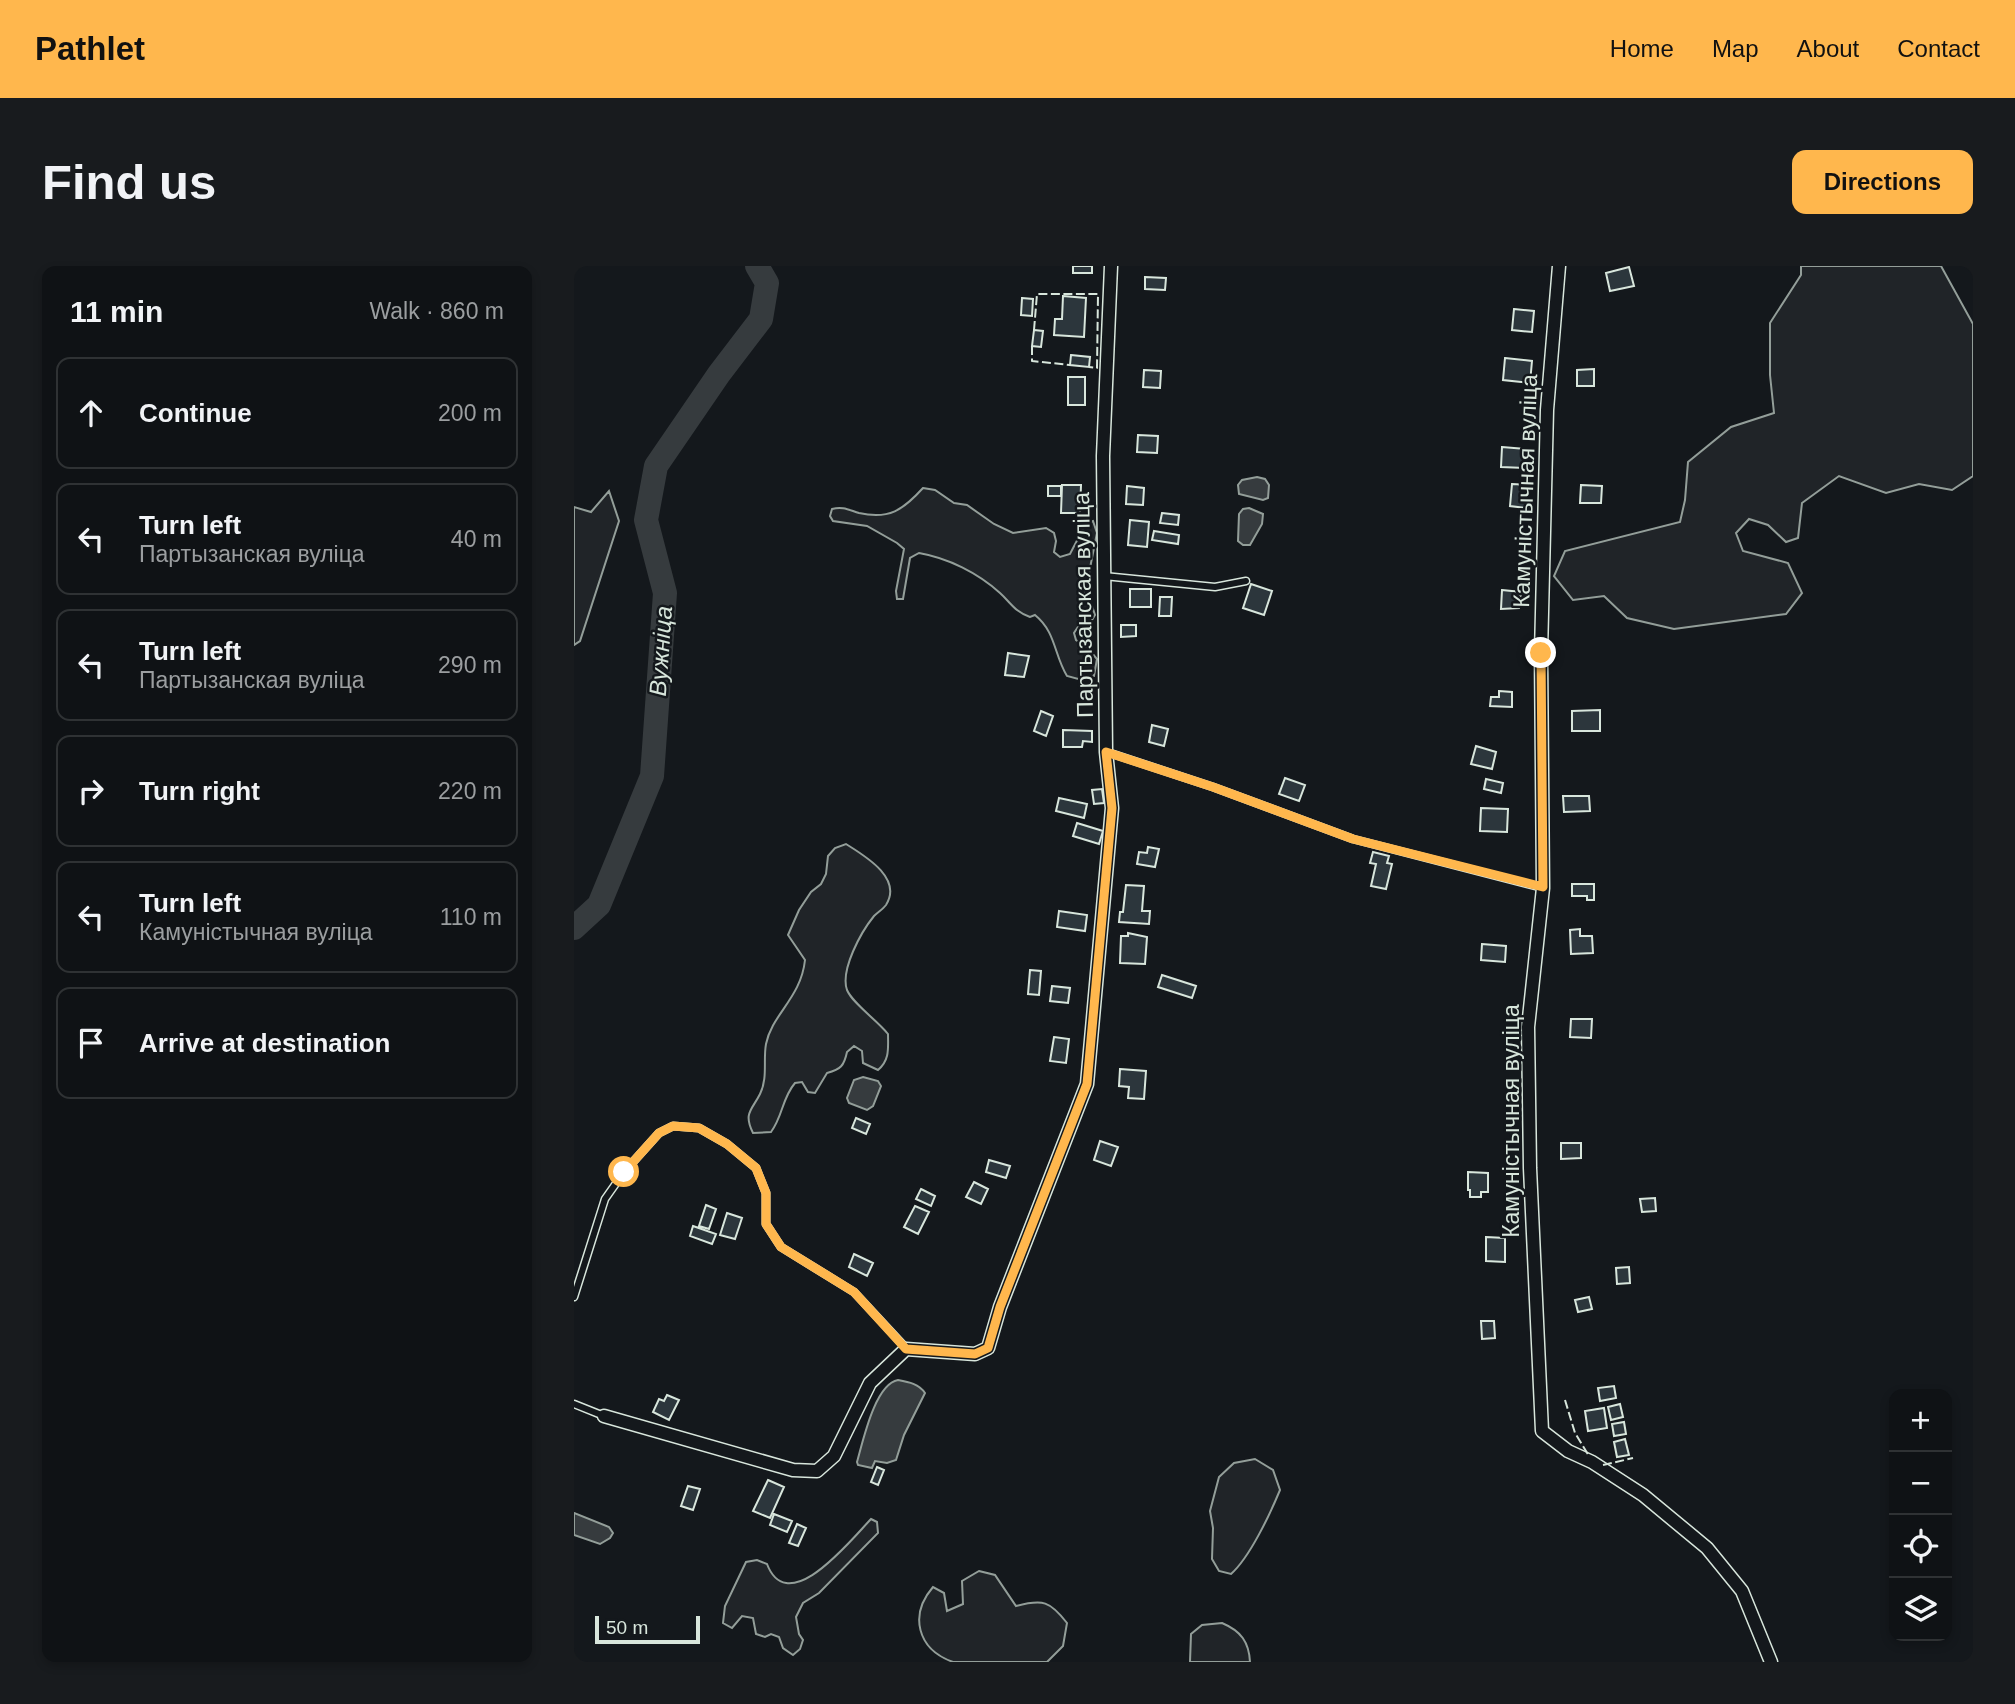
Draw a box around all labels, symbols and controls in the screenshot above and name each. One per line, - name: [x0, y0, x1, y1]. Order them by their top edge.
- text: Pathlet: [35, 30, 145, 67]
- text: Home: [1610, 35, 1674, 62]
- text: Map: [1712, 35, 1759, 62]
- text: About: [1797, 35, 1859, 62]
- text: Contact: [1897, 35, 1980, 62]
- button: Directions: [1792, 150, 1973, 214]
- text: Find us: [42, 155, 216, 209]
- text: 11 min: [70, 295, 163, 328]
- text: Walk · 860 m: [369, 298, 504, 324]
- street label: Камуністычная вуліца: [1508, 374, 1542, 608]
- icon: ahead: [72, 394, 110, 432]
- text: Continue: [139, 398, 252, 428]
- text: 200 m: [438, 400, 502, 426]
- street label: Партызанская вуліца: [1068, 492, 1098, 718]
- text: Turn left: [139, 510, 241, 540]
- icon: left: [72, 520, 110, 558]
- text: 40 m: [451, 526, 502, 552]
- text: Партызанская вуліца: [139, 541, 365, 567]
- water label: Вужніца: [644, 605, 677, 697]
- text: Turn left: [139, 636, 241, 666]
- route end: [1525, 637, 1556, 668]
- icon: left: [72, 646, 110, 684]
- text: 290 m: [438, 652, 502, 678]
- text: Партызанская вуліца: [139, 667, 365, 693]
- icon: right: [72, 772, 110, 810]
- text: Turn right: [139, 776, 260, 806]
- text: 220 m: [438, 778, 502, 804]
- text: Turn left: [139, 888, 241, 918]
- icon: left: [72, 898, 110, 936]
- text: 110 m: [440, 904, 502, 930]
- text: Камуністычная вуліца: [139, 919, 373, 945]
- street label: Камуністычная вуліца: [1498, 1004, 1524, 1238]
- icon: arrive: [72, 1024, 110, 1062]
- text: Arrive at destination: [139, 1028, 390, 1058]
- route start: [608, 1156, 639, 1187]
- map controls: [1889, 1389, 1952, 1641]
- button: +: [1889, 1389, 1952, 1452]
- button: −: [1889, 1452, 1952, 1515]
- button: locate: [1889, 1515, 1952, 1578]
- button: layers: [1889, 1578, 1952, 1641]
- scale bar: [595, 1613, 700, 1645]
- text: 50 m: [606, 1617, 648, 1638]

